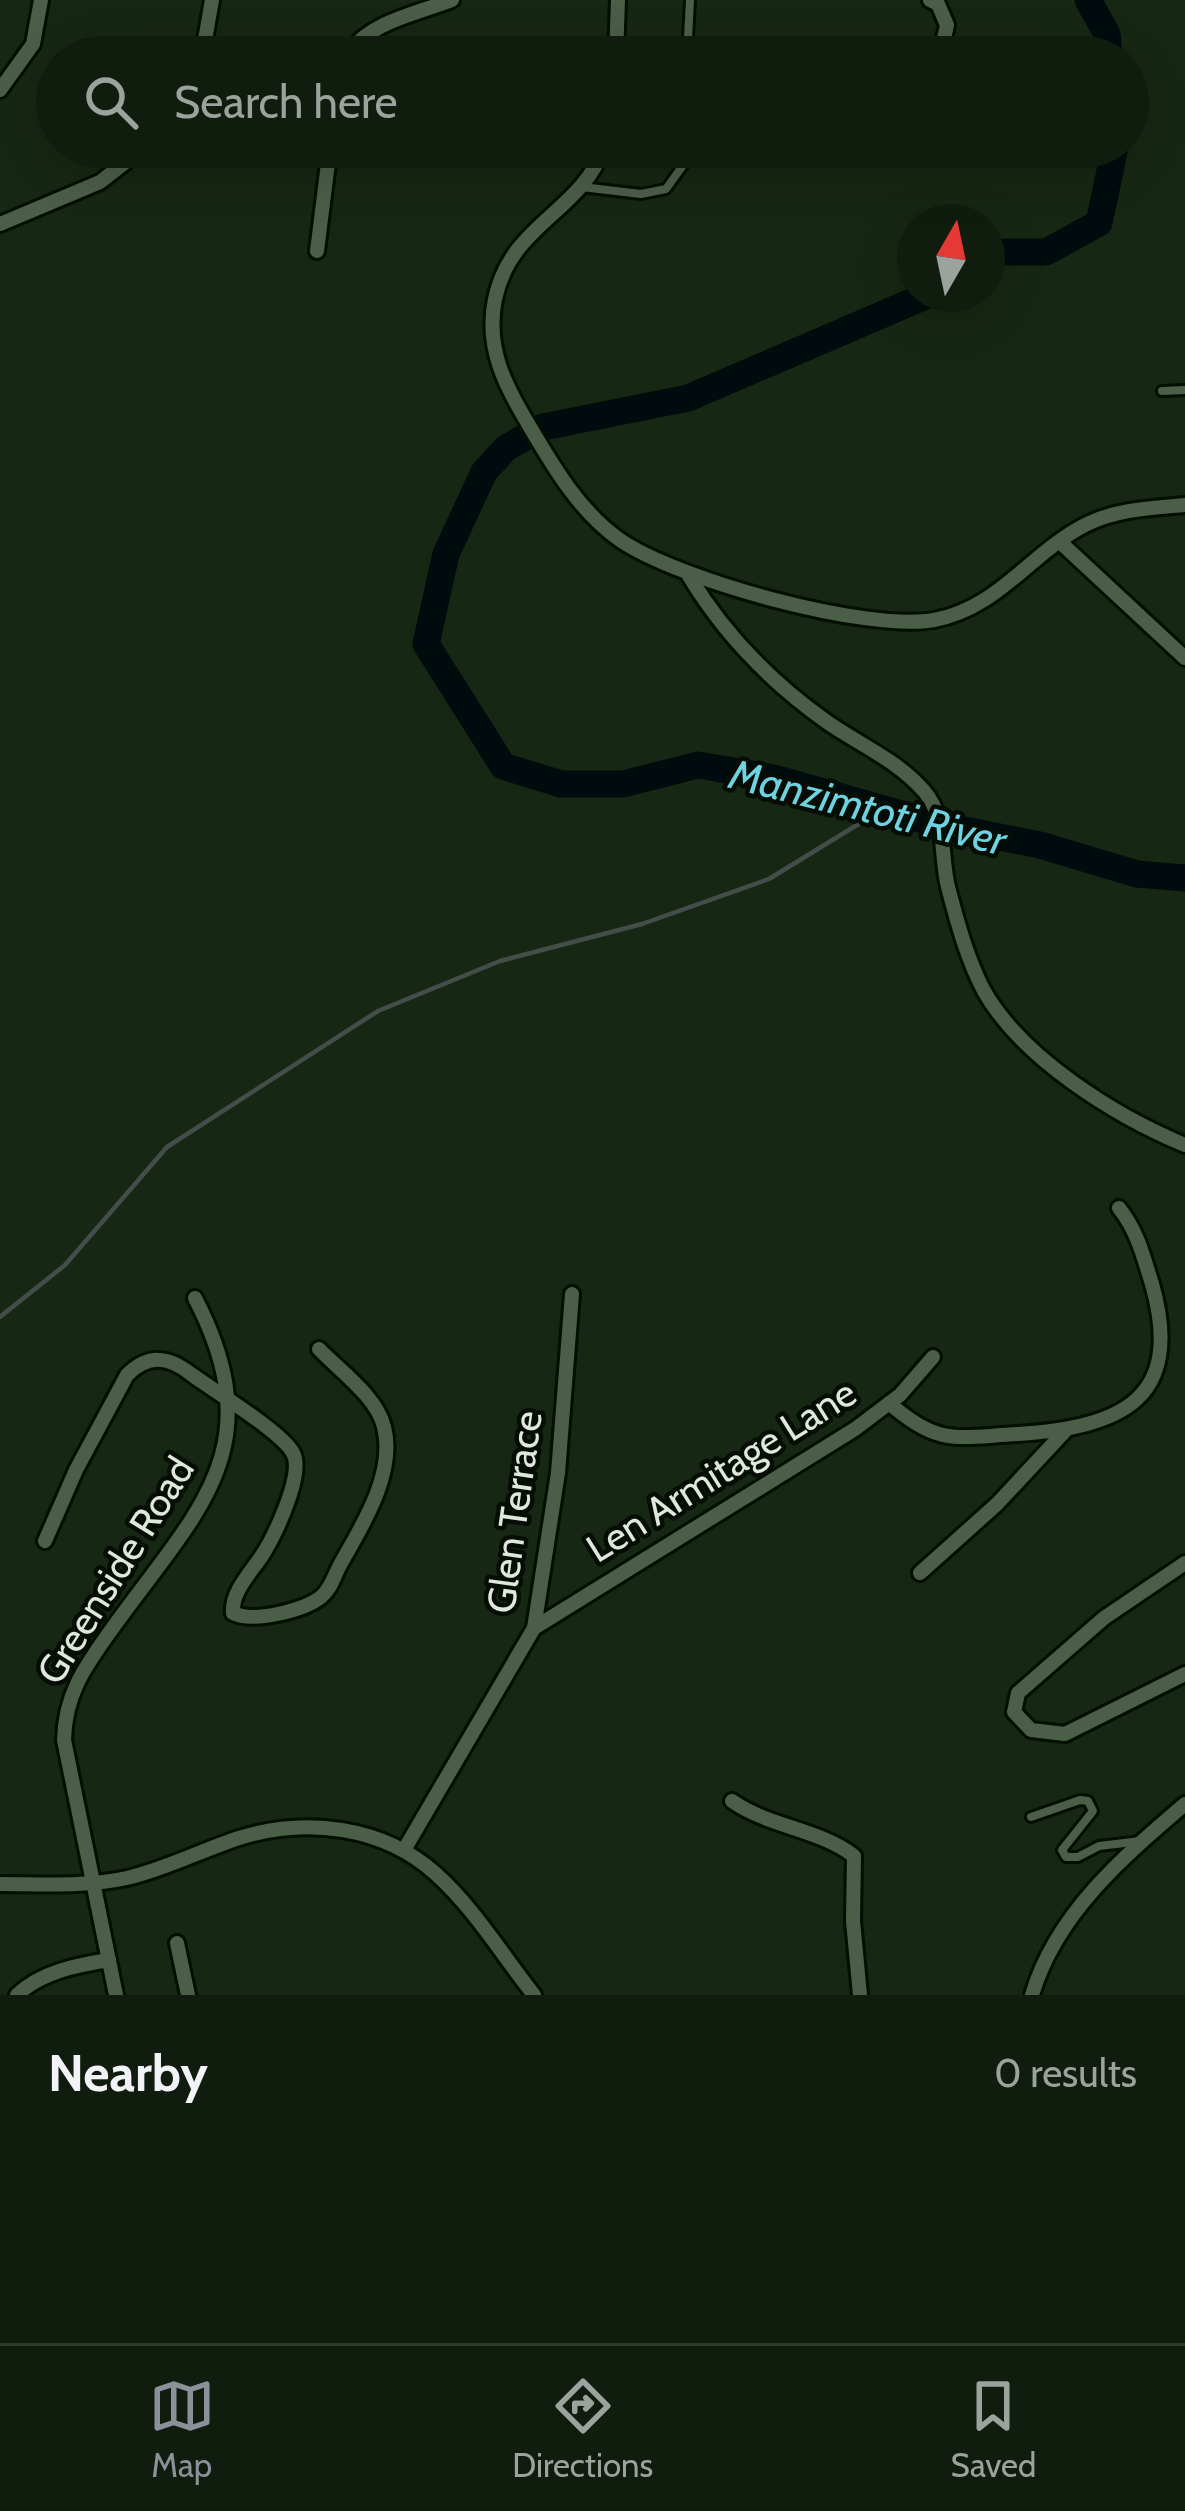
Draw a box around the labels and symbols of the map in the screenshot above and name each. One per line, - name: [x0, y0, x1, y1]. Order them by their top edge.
- north arrow: [897, 204, 1005, 312]
- water label: Manzimtoti River: [723, 747, 1014, 867]
- street label: Len Armitage Lane: [577, 1368, 865, 1572]
- street label: Glen Terrace: [476, 1408, 552, 1616]
- street label: Greenside Road: [26, 1447, 204, 1693]

